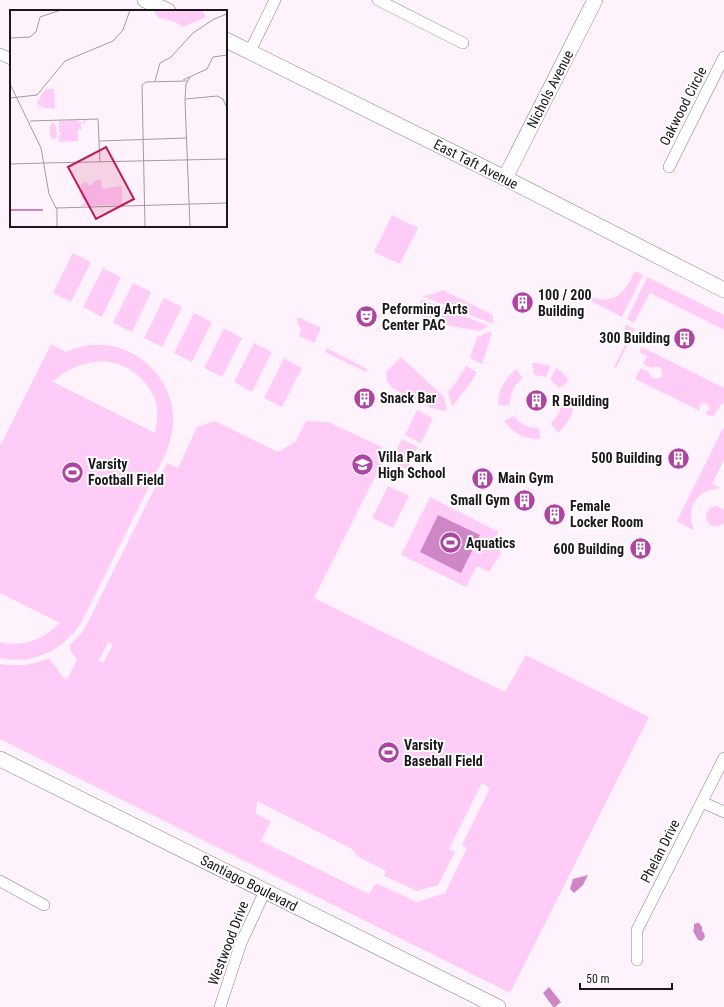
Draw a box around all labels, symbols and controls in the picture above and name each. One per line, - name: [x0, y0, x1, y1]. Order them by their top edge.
- inset map: [10, 10, 227, 227]
- street label: Nichols Avenue: [524, 47, 577, 131]
- street label: Oakwood Circle: [656, 64, 710, 148]
- street label: East Taft Avenue: [431, 136, 521, 192]
- place label: 100 / 200 Building: [538, 287, 592, 319]
- building icon: 100 / 200 Building: [509, 290, 535, 316]
- place label: Peforming Arts Center PAC: [382, 301, 468, 333]
- theatre icon: Peforming Arts Center PAC: [353, 304, 379, 330]
- building icon: 300 Building: [672, 325, 698, 351]
- place label: 300 Building: [599, 330, 670, 346]
- building icon: Snack Bar: [351, 385, 377, 411]
- building icon: R Building: [523, 388, 549, 414]
- place label: Snack Bar: [380, 390, 437, 406]
- place label: R Building: [552, 393, 609, 409]
- building icon: 500 Building: [665, 445, 691, 471]
- place label: Villa Park High School: [378, 449, 446, 481]
- place label: 500 Building: [591, 450, 662, 466]
- school or university icon: Villa Park High School: [349, 452, 375, 478]
- place label: Varsity Football Field: [88, 456, 164, 488]
- sports icon: Varsity Football Field: [59, 459, 85, 485]
- building icon: Main Gym: [469, 465, 495, 491]
- place label: Main Gym: [498, 470, 554, 486]
- building icon: Small Gym: [512, 487, 538, 513]
- place label: Small Gym: [450, 492, 510, 508]
- place label: Female Locker Room: [570, 498, 643, 530]
- building icon: Female Locker Room: [542, 501, 568, 527]
- sports icon: Aquatics: [437, 530, 463, 556]
- place label: Aquatics: [466, 535, 515, 551]
- building icon: 600 Building: [627, 536, 653, 562]
- place label: 600 Building: [553, 541, 624, 557]
- place label: Varsity Baseball Field: [404, 737, 483, 769]
- sports icon: Varsity Baseball Field: [375, 740, 401, 766]
- street label: Phelan Drive: [637, 816, 683, 885]
- street label: Santiago Boulevard: [198, 852, 300, 914]
- street label: Westwood Drive: [205, 898, 252, 987]
- scale bar: [580, 965, 672, 991]
- text: 50 m: [586, 972, 610, 986]

